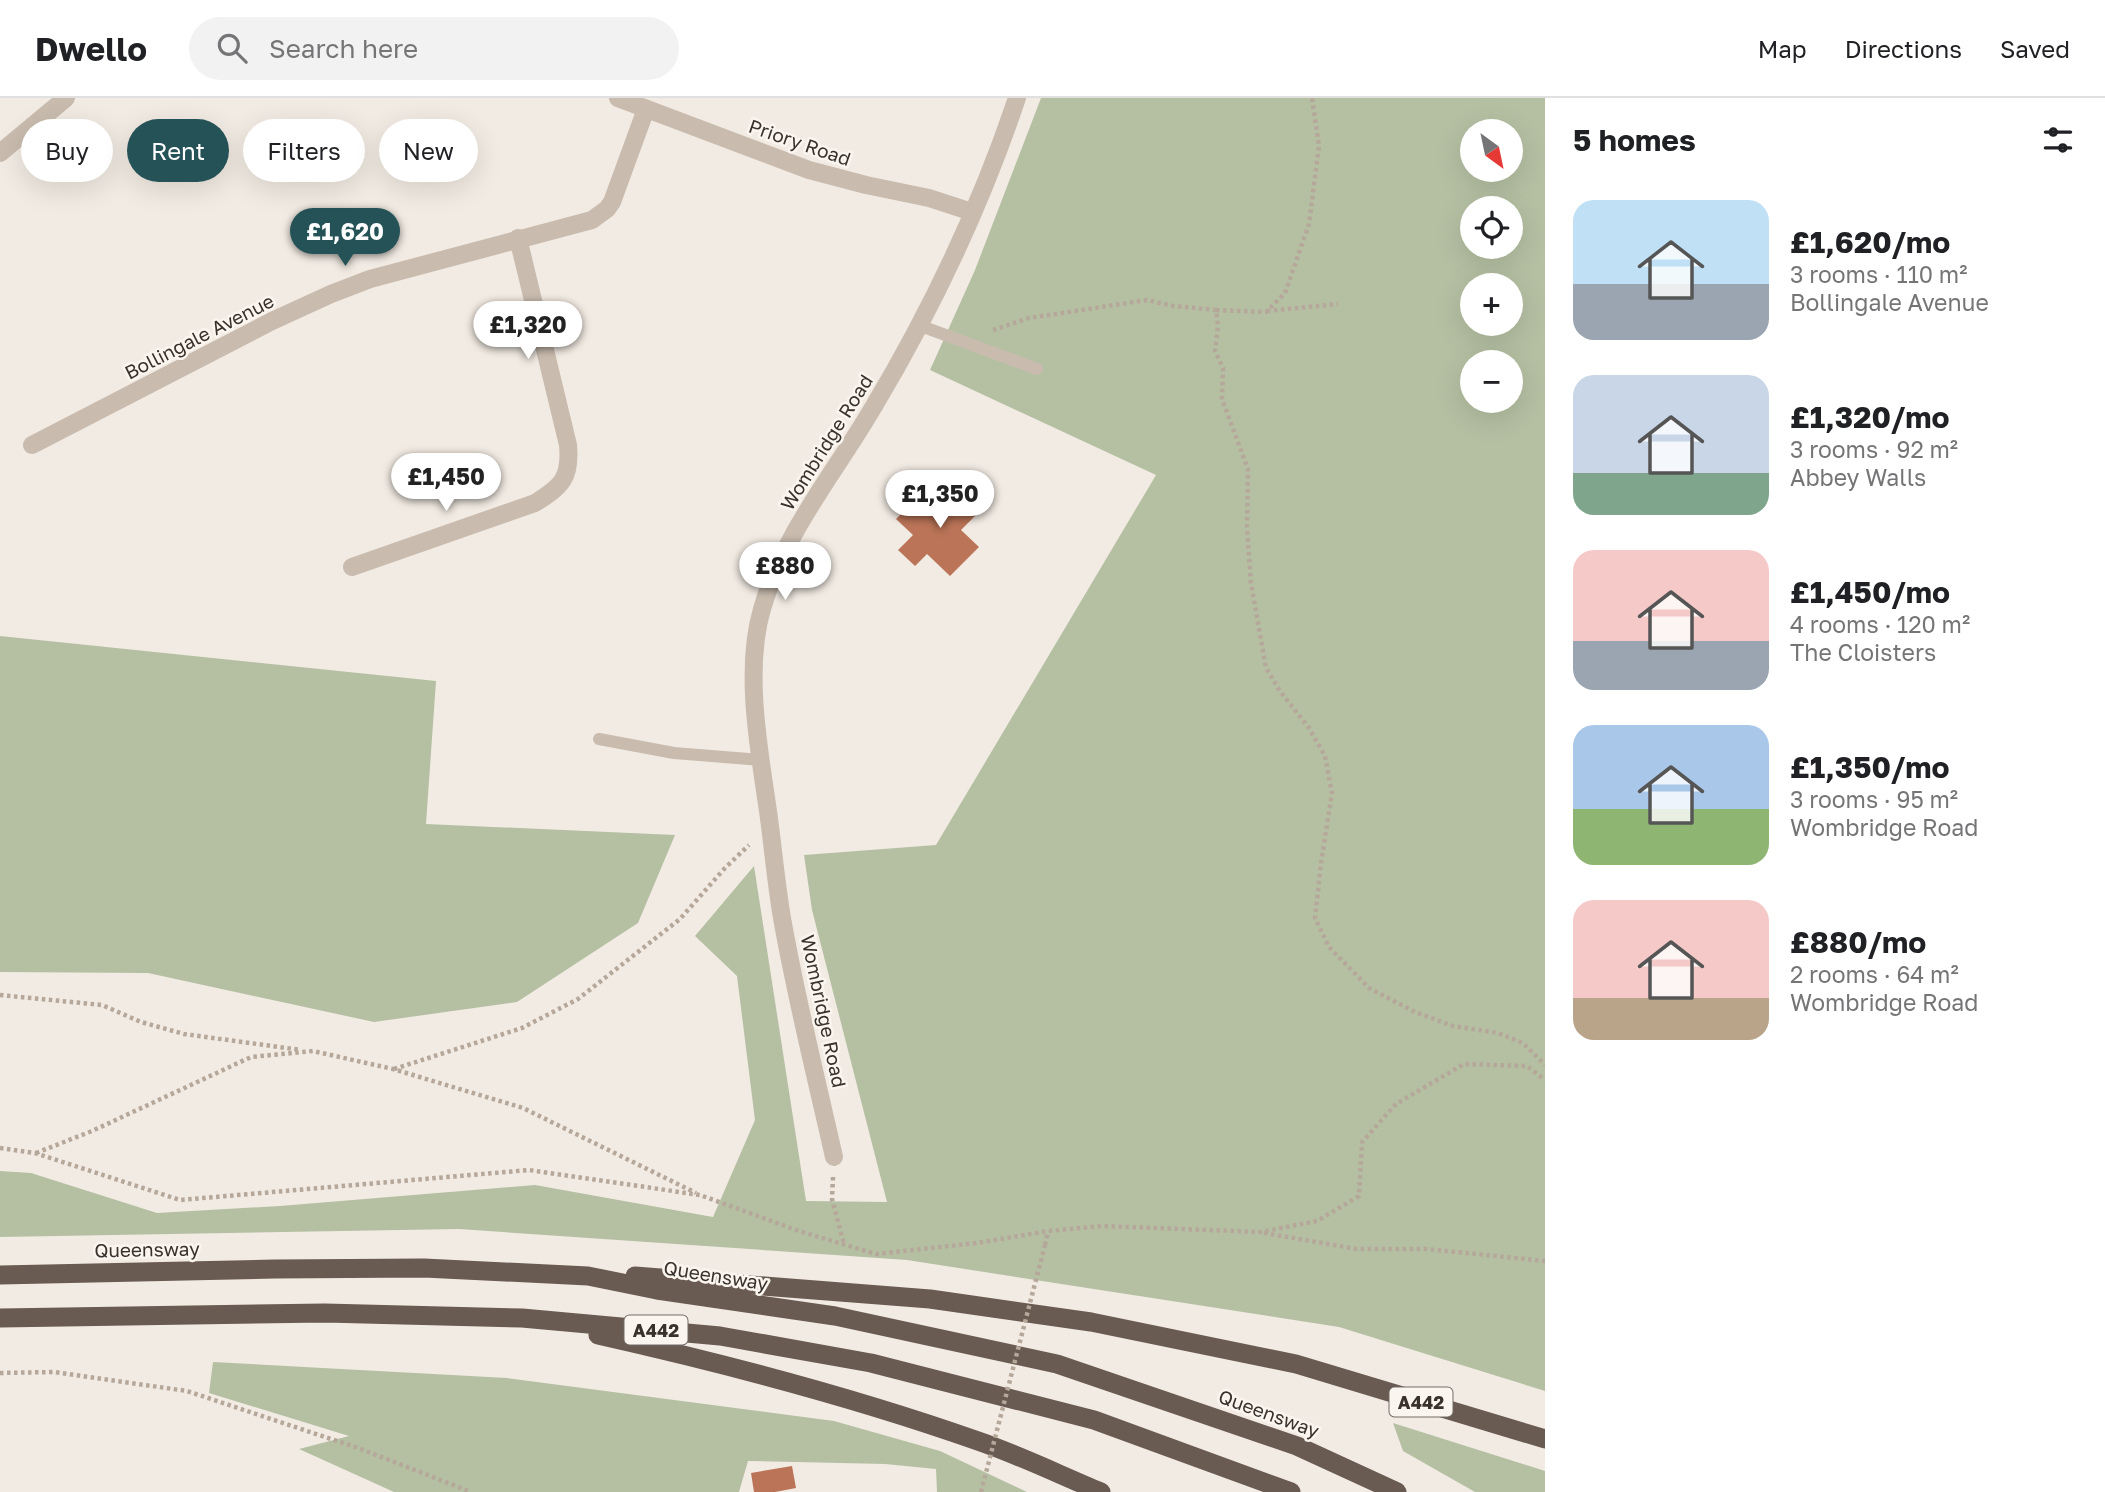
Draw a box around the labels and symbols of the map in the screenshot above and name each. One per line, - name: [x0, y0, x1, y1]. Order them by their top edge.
- street label: Priory Road: [746, 114, 854, 170]
- north arrow: [1460, 119, 1522, 182]
- pin: £1,620: [288, 208, 402, 268]
- street label: Bollingale Avenue: [121, 288, 277, 384]
- pin: £1,320: [471, 302, 585, 361]
- street label: Wombridge Road: [775, 370, 877, 514]
- pin: £1,450: [389, 454, 503, 513]
- pin: £1,350: [883, 470, 997, 530]
- pin: £880: [744, 542, 826, 602]
- street label: Wombridge Road: [797, 933, 851, 1089]
- street label: Queensway: [94, 1237, 200, 1261]
- street label: Queensway: [662, 1255, 770, 1295]
- road number: A442: [624, 1316, 688, 1344]
- street label: Queensway: [1216, 1384, 1323, 1442]
- road number: A442: [1390, 1387, 1452, 1416]

